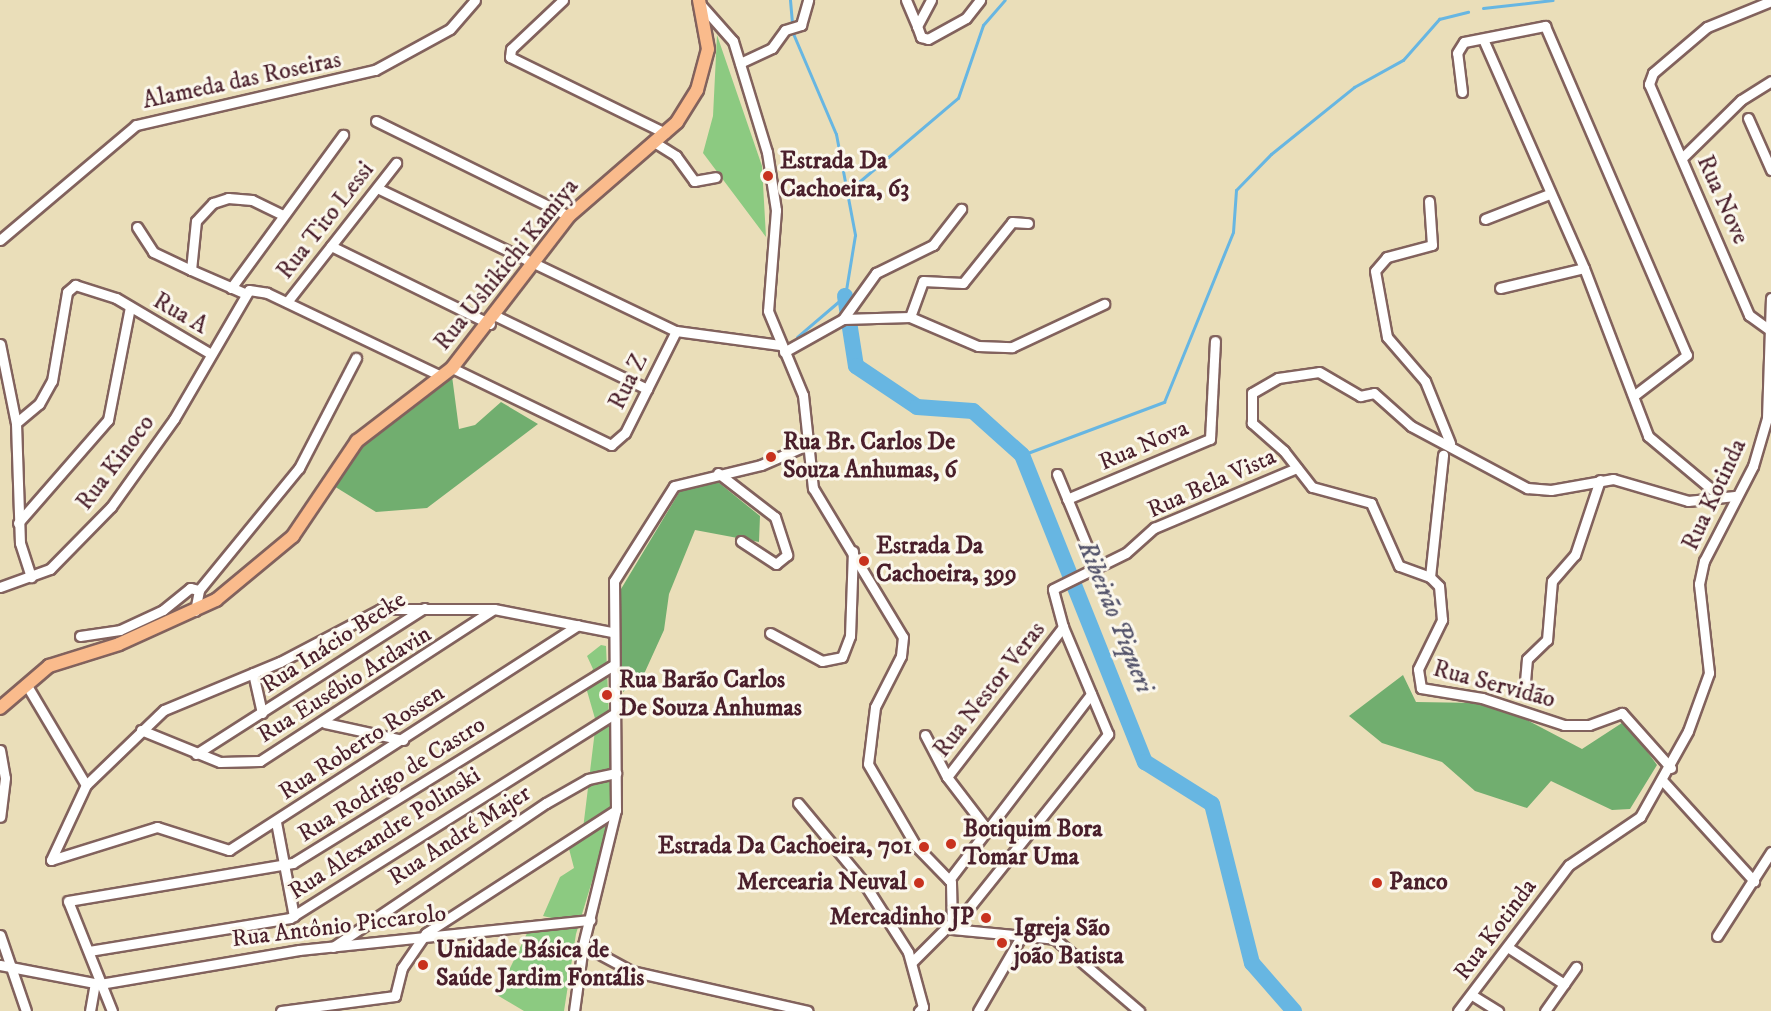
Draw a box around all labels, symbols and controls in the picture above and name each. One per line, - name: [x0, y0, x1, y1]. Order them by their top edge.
- street label: Alameda das Roseiras: [140, 46, 344, 116]
- place label: Estrada Da Cachoeira, 63: [780, 148, 909, 204]
- street label: Rua Nove: [1690, 151, 1754, 249]
- street label: Rua Tito Lessi: [271, 157, 381, 285]
- marker: Estrada Da Cachoeira, 63: [761, 169, 775, 183]
- street label: Rua Ushikichi Kamiya: [429, 173, 585, 357]
- street label: Rua A: [148, 287, 212, 341]
- street label: Rua Z: [603, 349, 655, 415]
- street label: Rua Kinoco: [71, 410, 161, 516]
- street label: Rua Nova: [1095, 414, 1193, 478]
- place label: Rua Br. Carlos De Souza Anhumas, 6: [783, 429, 957, 485]
- street label: Rua Kotinda: [1677, 435, 1753, 555]
- street label: Rua Bela Vista: [1143, 443, 1281, 525]
- marker: Rua Br. Carlos De Souza Anhumas, 6: [764, 450, 778, 464]
- place label: Estrada Da Cachoeira, 399: [876, 533, 1017, 589]
- water label: Ribeirão Piqueri: [1070, 536, 1160, 698]
- marker: Estrada Da Cachoeira, 399: [857, 554, 871, 568]
- street label: Rua Inácio Becke: [257, 586, 411, 700]
- street label: Rua Nestor Veras: [928, 616, 1052, 764]
- street label: Rua Eusébio Ardavin: [253, 620, 437, 750]
- street label: Rua Servidão: [1430, 655, 1558, 715]
- place label: Rua Barão Carlos De Souza Anhumas: [619, 667, 802, 723]
- street label: Rua Roberto Rossen: [274, 679, 450, 807]
- marker: Rua Barão Carlos De Souza Anhumas: [600, 688, 614, 702]
- street label: Rua Rodrigo de Castro: [293, 711, 491, 849]
- street label: Rua Alexandre Polinski: [284, 761, 486, 907]
- street label: Rua André Majer: [384, 779, 536, 893]
- place label: Botiquim Bora Tomar Uma: [963, 816, 1102, 872]
- place label: Estrada Da Cachoeira, 701: [658, 833, 912, 861]
- marker: Botiquim Bora Tomar Uma: [944, 837, 958, 851]
- marker: Estrada Da Cachoeira, 701: [917, 840, 931, 854]
- place label: Mercearia Neuval: [737, 869, 907, 897]
- place label: Panco: [1389, 869, 1448, 897]
- street label: Rua Kotinda: [1448, 874, 1544, 986]
- marker: Mercearia Neuval: [912, 876, 926, 890]
- marker: Panco: [1370, 876, 1384, 890]
- street label: Rua Antônio Piccarolo: [230, 900, 448, 954]
- place label: Mercadinho JP: [829, 904, 974, 932]
- marker: Mercadinho JP: [979, 911, 993, 925]
- place label: Igreja São joão Batista: [1014, 915, 1124, 971]
- marker: Igreja São joão Batista: [995, 936, 1009, 950]
- place label: Unidade Básica de Saúde Jardim Fontális: [436, 937, 644, 993]
- marker: Unidade Básica de Saúde Jardim Fontális: [414, 956, 432, 974]

